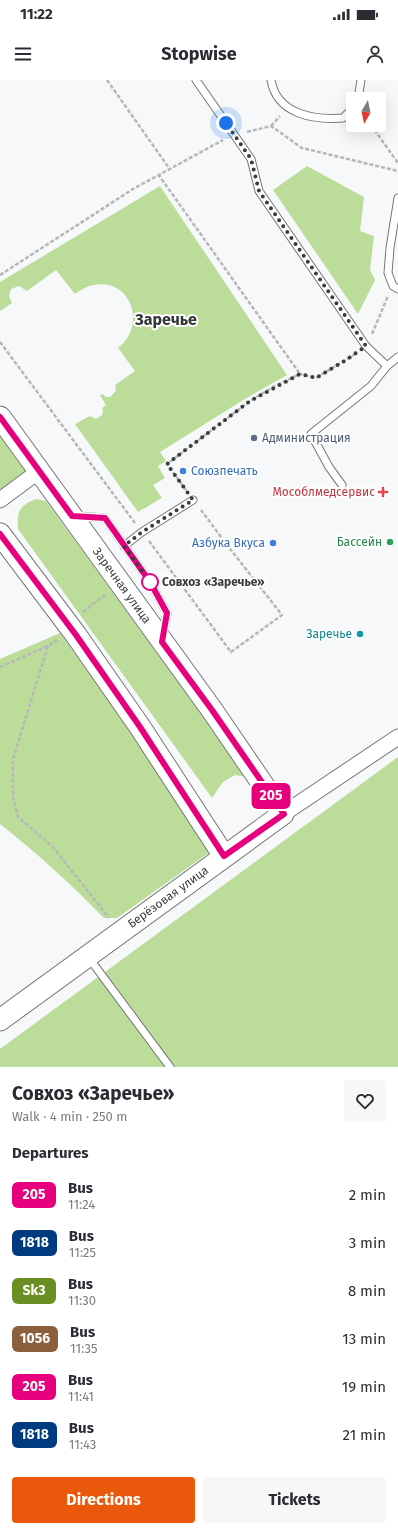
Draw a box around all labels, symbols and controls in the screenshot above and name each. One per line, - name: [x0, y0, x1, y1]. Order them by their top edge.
- text: 11:22: [20, 5, 53, 23]
- icon: menu: [12, 43, 34, 65]
- text: Stopwise: [161, 43, 237, 65]
- icon: person: [364, 43, 386, 65]
- north arrow: [346, 92, 386, 132]
- map controls: [346, 92, 386, 132]
- your location: [216, 113, 236, 133]
- district label: Заречье: [134, 310, 197, 329]
- place label: Администрация: [262, 431, 351, 445]
- marker: Администрация: [249, 433, 259, 443]
- place label: Союзпечать: [191, 464, 258, 478]
- marker: Союзпечать: [178, 466, 188, 476]
- place label: Мособлмедсервис: [272, 485, 375, 499]
- marker: Мособлмедсервис: [378, 487, 388, 497]
- place label: Бассейн: [337, 535, 382, 549]
- place label: Азбука Вкуса: [192, 536, 265, 550]
- marker: Бассейн: [385, 537, 395, 547]
- marker: Азбука Вкуса: [268, 538, 278, 548]
- street label: Заречная улица: [90, 545, 154, 626]
- marker: Совхоз «Заречье»: [141, 573, 159, 591]
- place label: Совхоз «Заречье»: [162, 575, 265, 589]
- place label: Заречье: [306, 627, 352, 641]
- marker: Заречье: [355, 629, 365, 639]
- line badge: 205: [248, 783, 294, 809]
- text: 205: [260, 787, 282, 804]
- street label: Берёзовая улица: [125, 863, 211, 931]
- button: heart: [344, 1080, 386, 1122]
- text: Совхоз «Заречье»: [12, 1082, 174, 1105]
- text: Walk · 4 min · 250 m: [12, 1109, 127, 1124]
- text: Departures: [12, 1144, 89, 1162]
- text: Bus: [68, 1179, 93, 1197]
- text: 205: [23, 1186, 45, 1203]
- text: 2 min: [349, 1186, 386, 1204]
- text: 11:24: [68, 1197, 95, 1212]
- text: Bus: [69, 1227, 94, 1245]
- text: 1818: [20, 1234, 49, 1251]
- text: 3 min: [349, 1234, 386, 1252]
- text: 11:25: [69, 1245, 96, 1260]
- text: Bus: [68, 1275, 93, 1293]
- text: Sk3: [22, 1282, 46, 1299]
- text: 8 min: [348, 1282, 386, 1300]
- text: 11:30: [68, 1293, 96, 1308]
- text: Bus: [70, 1323, 95, 1341]
- text: 1056: [20, 1330, 50, 1347]
- text: 13 min: [342, 1330, 386, 1348]
- text: 11:35: [70, 1341, 97, 1356]
- text: Bus: [68, 1371, 93, 1389]
- text: 205: [23, 1378, 45, 1395]
- text: 19 min: [342, 1378, 386, 1396]
- text: 11:41: [68, 1389, 94, 1404]
- text: Bus: [69, 1419, 94, 1437]
- text: 1818: [20, 1426, 49, 1443]
- text: 21 min: [343, 1426, 386, 1444]
- text: 11:43: [69, 1437, 96, 1452]
- button: Directions: [12, 1477, 195, 1523]
- button: Tickets: [203, 1477, 386, 1523]

